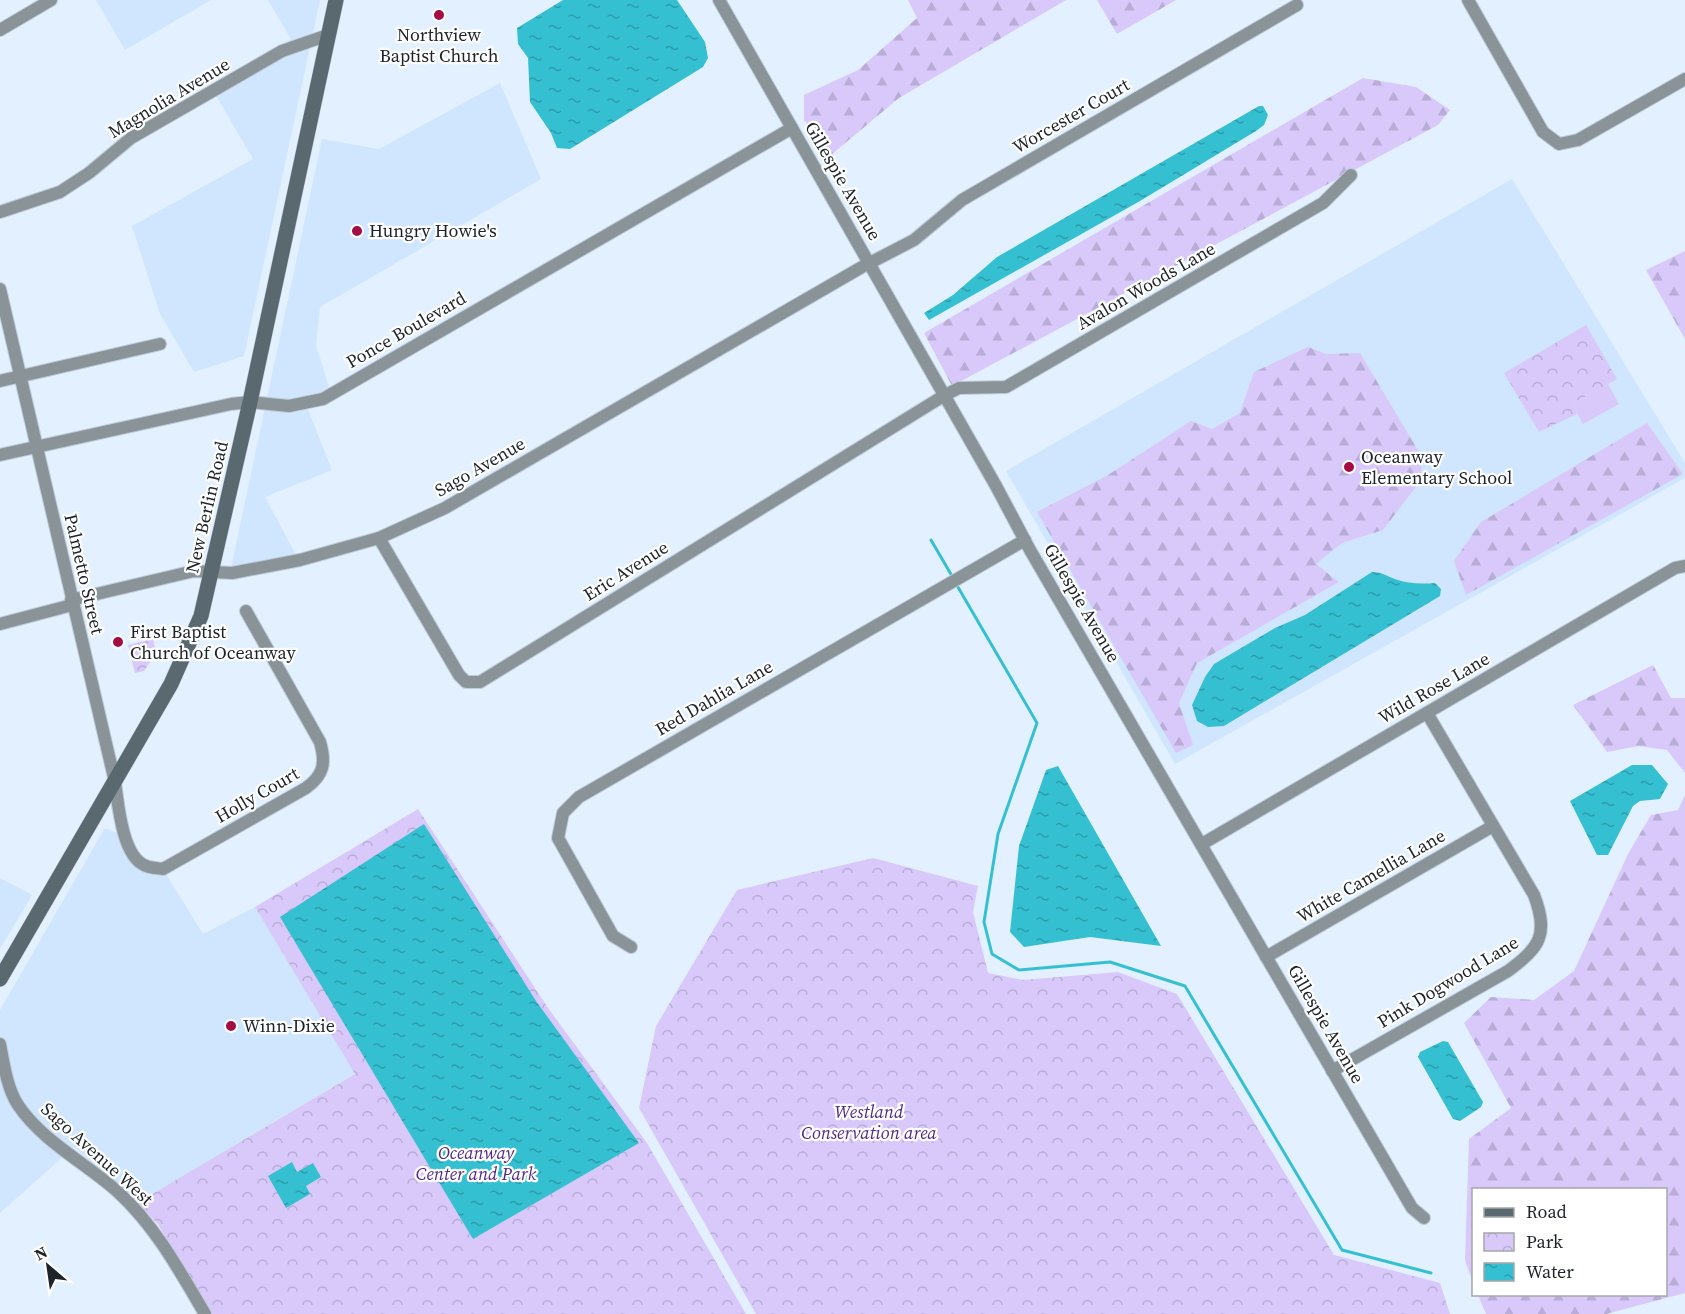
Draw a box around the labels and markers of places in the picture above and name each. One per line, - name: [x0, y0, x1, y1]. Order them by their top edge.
- marker: Northview Baptist Church: [432, 8, 446, 22]
- place label: Northview Baptist Church: [380, 22, 499, 68]
- place label: Hungry Howie's: [369, 218, 497, 243]
- marker: Hungry Howie's: [350, 224, 364, 238]
- place label: Oceanway Elementary School: [1361, 444, 1512, 490]
- marker: Oceanway Elementary School: [1342, 460, 1356, 474]
- place label: First Baptist Church of Oceanway: [130, 619, 296, 665]
- marker: First Baptist Church of Oceanway: [111, 635, 125, 649]
- place label: Winn-Dixie: [243, 1013, 335, 1038]
- marker: Winn-Dixie: [224, 1019, 238, 1033]

